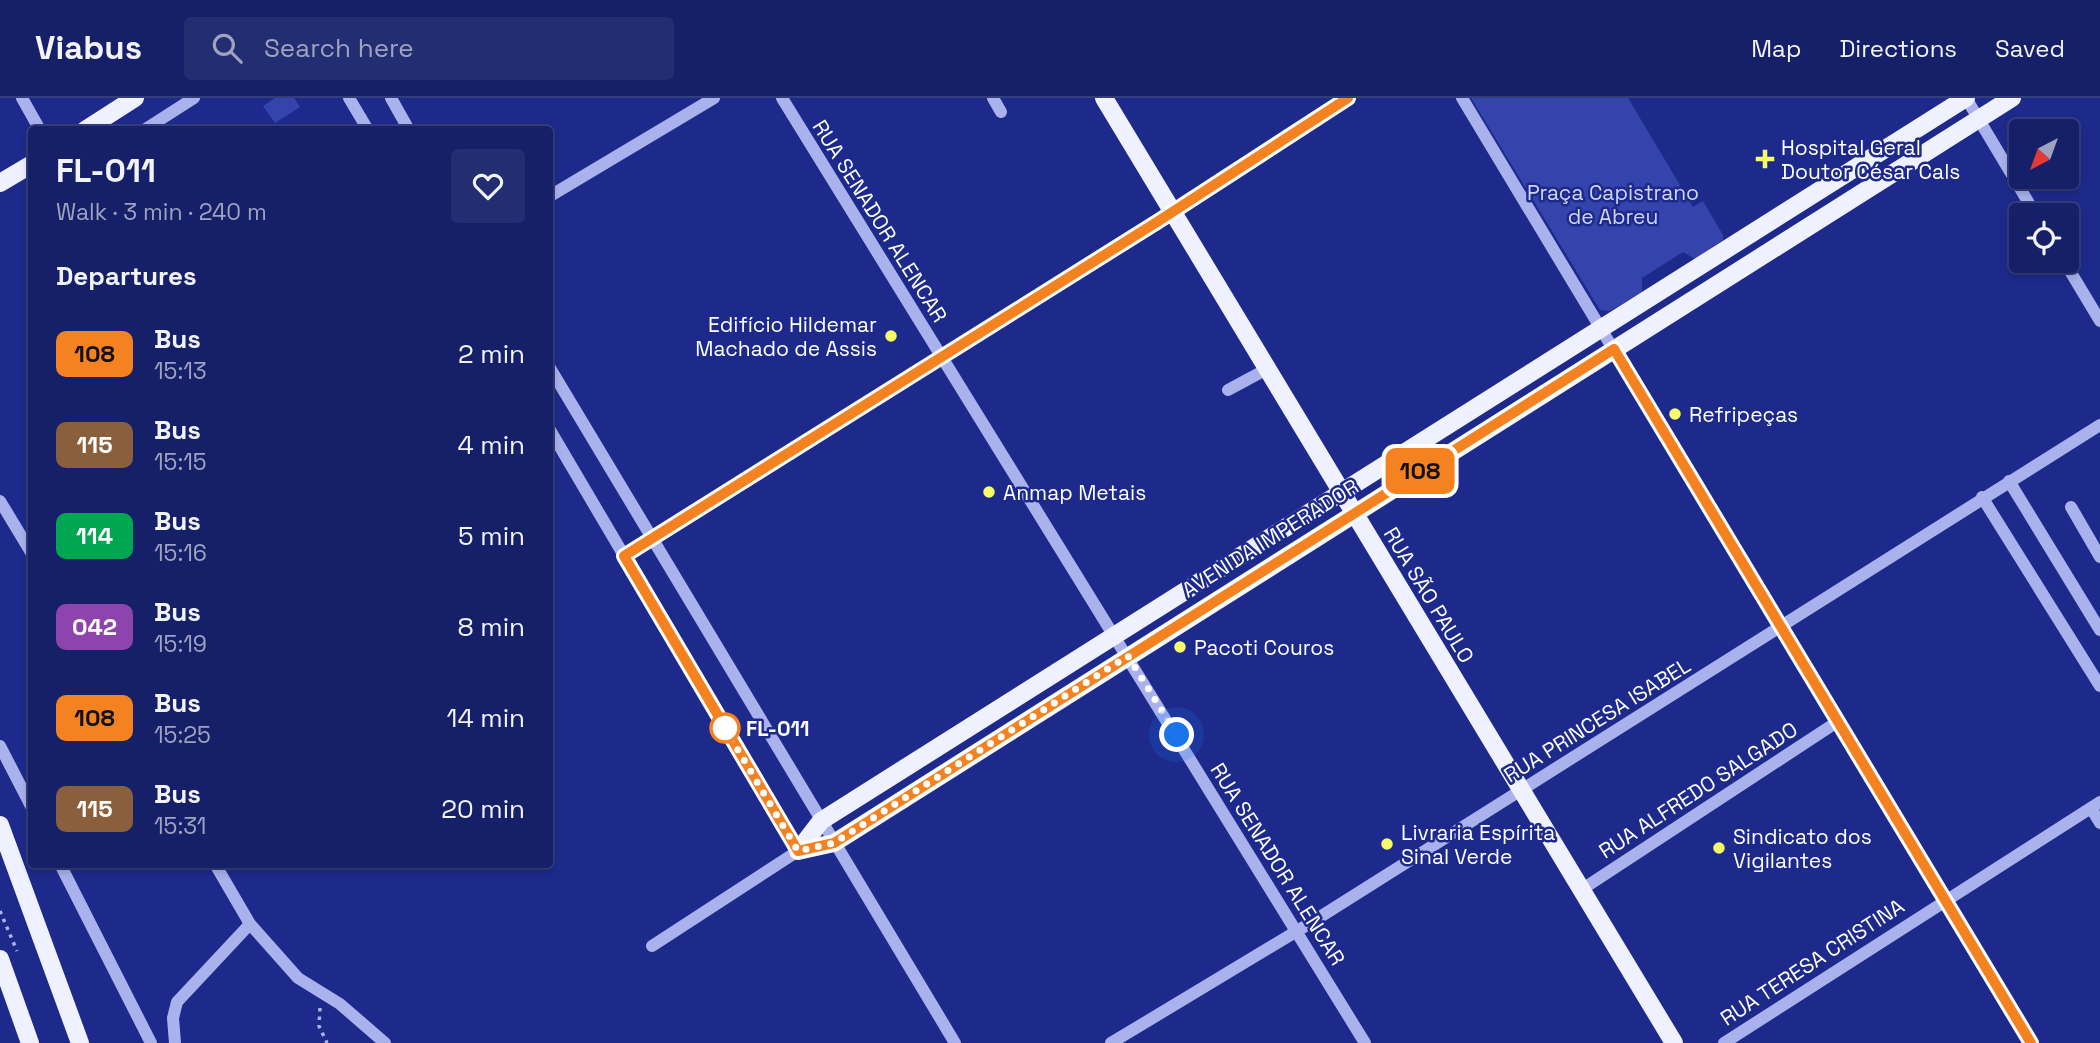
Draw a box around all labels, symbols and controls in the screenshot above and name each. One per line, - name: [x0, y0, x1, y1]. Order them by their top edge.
- search box: [184, 17, 674, 80]
- text: Viabus: [35, 27, 142, 69]
- icon: search: [208, 29, 246, 67]
- text: Search here: [264, 31, 414, 65]
- text: Map: [1751, 33, 1801, 64]
- text: Directions: [1839, 33, 1957, 64]
- text: Saved: [1995, 33, 2065, 64]
- street label: RUA SENADOR ALENCAR: [807, 115, 953, 327]
- north arrow: [2009, 119, 2079, 189]
- map controls: [2009, 119, 2079, 273]
- place label: Hospital Geral Doutor César Cals: [1781, 134, 1960, 185]
- button: heart: [451, 149, 525, 223]
- marker: Hospital Geral Doutor César Cals: [1755, 149, 1775, 169]
- text: FL-011: [56, 150, 156, 192]
- park label: Praça Capistrano de Abreu: [1527, 179, 1699, 230]
- text: Walk · 3 min · 240 m: [56, 197, 267, 227]
- button: locate: [2009, 203, 2079, 273]
- text: Departures: [56, 259, 197, 293]
- place label: Edifício Hildemar Machado de Assis: [695, 311, 877, 362]
- text: Bus: [154, 322, 201, 356]
- marker: Edifício Hildemar Machado de Assis: [883, 328, 899, 344]
- text: 2 min: [458, 337, 525, 371]
- text: 108: [74, 338, 115, 369]
- text: 15:13: [154, 356, 207, 386]
- place label: Refripeças: [1689, 401, 1798, 428]
- marker: Refripeças: [1667, 406, 1683, 422]
- text: Bus: [154, 413, 201, 447]
- text: 4 min: [457, 428, 525, 462]
- text: 115: [76, 429, 113, 460]
- text: 15:15: [154, 447, 207, 477]
- line badge: 108: [1380, 448, 1460, 494]
- text: 108: [1400, 455, 1440, 486]
- street label: AVENIDA IMPERADOR: [1177, 473, 1363, 603]
- place label: Anmap Metais: [1003, 479, 1146, 506]
- marker: Anmap Metais: [981, 484, 997, 500]
- text: Bus: [154, 504, 201, 538]
- text: 5 min: [458, 519, 525, 553]
- text: 114: [76, 520, 113, 551]
- street label: RUA SÃO PAULO: [1378, 522, 1480, 668]
- text: 15:16: [154, 538, 207, 568]
- text: Bus: [154, 595, 201, 629]
- text: 8 min: [457, 610, 525, 644]
- text: 042: [72, 611, 117, 642]
- text: 15:19: [154, 629, 207, 659]
- place label: Pacoti Couros: [1194, 634, 1334, 661]
- marker: Pacoti Couros: [1172, 639, 1188, 655]
- street label: RUA PRINCESA ISABEL: [1499, 652, 1695, 788]
- text: Bus: [154, 686, 201, 720]
- text: 14 min: [447, 701, 525, 735]
- text: 108: [74, 702, 115, 733]
- marker: FL-011: [710, 713, 740, 743]
- place label: FL-011: [746, 715, 810, 742]
- street label: RUA ALFREDO SALGADO: [1594, 716, 1802, 864]
- your location: [1159, 717, 1194, 752]
- text: 15:25: [154, 720, 211, 750]
- street label: RUA SENADOR ALENCAR: [1205, 758, 1351, 970]
- text: Bus: [154, 777, 201, 811]
- text: 20 min: [441, 792, 525, 826]
- text: 115: [76, 793, 113, 824]
- text: 15:31: [154, 811, 206, 841]
- place label: Livraria Espírita Sinal Verde: [1401, 819, 1555, 870]
- place label: Sindicato dos Vigilantes: [1733, 823, 1872, 874]
- marker: Livraria Espírita Sinal Verde: [1379, 836, 1395, 852]
- marker: Sindicato dos Vigilantes: [1711, 840, 1727, 856]
- street label: RUA TERESA CRISTINA: [1715, 892, 1909, 1032]

